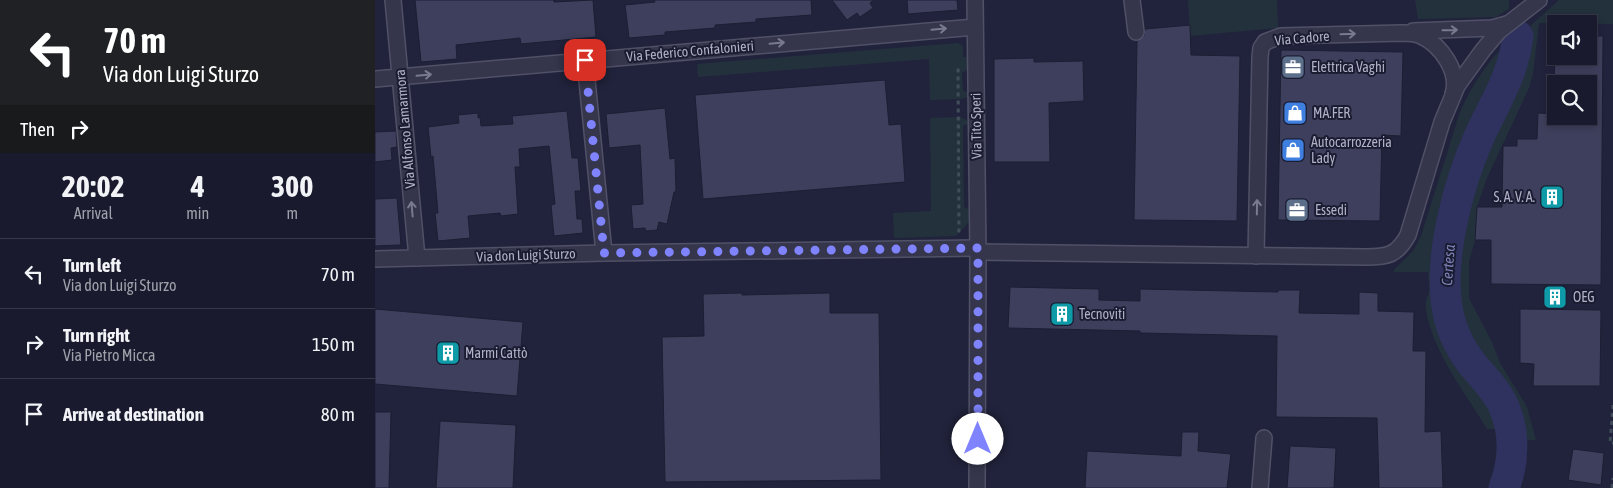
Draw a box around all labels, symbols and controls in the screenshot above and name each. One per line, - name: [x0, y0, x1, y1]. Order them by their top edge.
- map controls: [1547, 15, 1597, 125]
- button: sound: [1547, 15, 1597, 65]
- icon: left: [20, 20, 85, 85]
- text: 70 m: [103, 20, 166, 60]
- one-way arrow: [931, 24, 947, 33]
- one-way arrow: [1442, 25, 1458, 34]
- street label: Via Cadore: [1274, 28, 1330, 48]
- one-way arrow: [1339, 30, 1355, 39]
- street label: Via Federico Confalonieri: [625, 37, 755, 65]
- one-way arrow: [769, 38, 785, 48]
- pin: [564, 39, 606, 81]
- icon: arrive: [571, 46, 599, 74]
- office icon: Elettrica Vaghi: [1280, 54, 1306, 80]
- place label: Elettrica Vaghi: [1311, 59, 1385, 75]
- text: Via don Luigi Sturzo: [103, 61, 259, 87]
- street label: Via Alfonso Lamarmora: [392, 69, 418, 189]
- one-way arrow: [415, 71, 431, 80]
- button: search: [1547, 75, 1597, 125]
- street label: Via Tito Speri: [967, 93, 985, 159]
- shop icon: MA.FER: [1282, 100, 1308, 126]
- place label: MA.FER: [1313, 105, 1350, 121]
- icon: right: [65, 115, 93, 143]
- text: Then: [20, 118, 55, 140]
- place label: Autocarrozzeria Lady: [1311, 134, 1392, 166]
- shop icon: Autocarrozzeria Lady: [1280, 137, 1306, 163]
- text: 20:02: [62, 169, 125, 203]
- text: 4: [191, 169, 205, 203]
- text: 300: [271, 169, 313, 203]
- building icon: S. A. V. A.: [1539, 184, 1565, 210]
- place label: S. A. V. A.: [1493, 189, 1535, 205]
- office icon: Essedi: [1284, 197, 1310, 223]
- one-way arrow: [1252, 199, 1262, 216]
- one-way arrow: [408, 202, 417, 218]
- place label: Essedi: [1315, 202, 1347, 218]
- text: Arrival: [74, 204, 113, 222]
- text: min: [186, 204, 209, 222]
- text: m: [286, 204, 298, 222]
- water label: Certesa: [1438, 244, 1458, 286]
- street label: Via don Luigi Sturzo: [476, 245, 576, 265]
- text: Turn left: [63, 254, 121, 276]
- icon: left: [20, 260, 48, 288]
- text: 70 m: [321, 263, 355, 285]
- text: Via don Luigi Sturzo: [63, 276, 176, 294]
- building icon: OEG: [1542, 284, 1568, 310]
- place label: OEG: [1573, 289, 1595, 305]
- building icon: Tecnoviti: [1049, 301, 1075, 327]
- place label: Tecnoviti: [1079, 306, 1125, 322]
- text: Turn right: [63, 324, 130, 346]
- icon: right: [20, 330, 48, 358]
- text: 150 m: [312, 333, 355, 355]
- building icon: Marmi Cattò: [435, 340, 461, 366]
- place label: Marmi Cattò: [465, 345, 528, 361]
- text: Via Pietro Micca: [63, 346, 155, 364]
- icon: arrive: [20, 400, 48, 428]
- text: Arrive at destination: [63, 403, 204, 425]
- text: 80 m: [321, 403, 355, 425]
- position arrow: [951, 412, 1003, 464]

